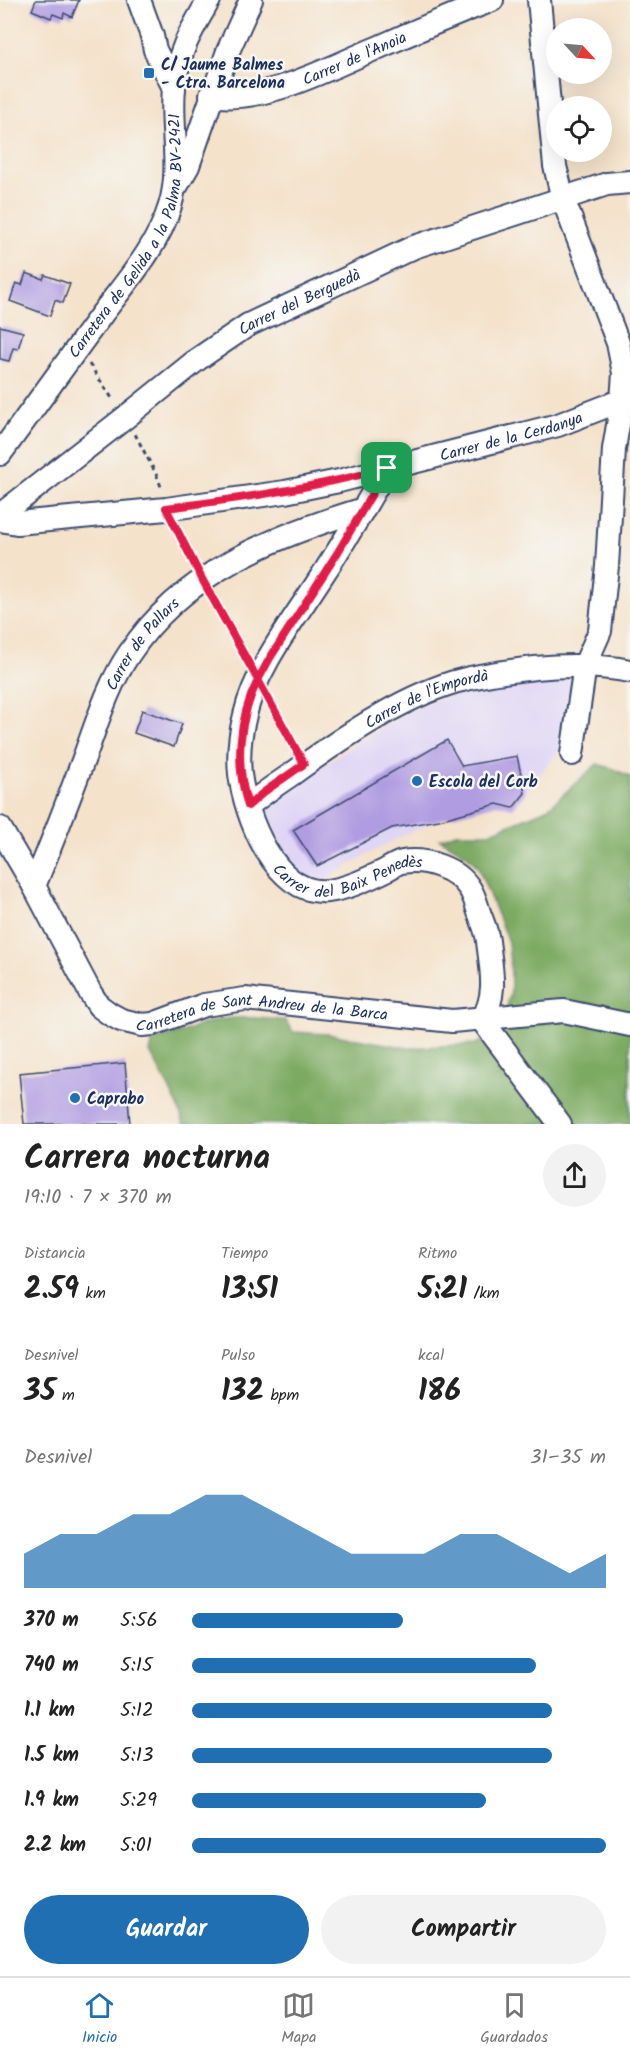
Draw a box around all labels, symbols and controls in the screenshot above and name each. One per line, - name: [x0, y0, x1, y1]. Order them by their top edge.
- north arrow: [546, 18, 612, 84]
- map controls: [546, 18, 612, 162]
- street label: Carrer de l'Anoia: [299, 25, 411, 93]
- place label: C/ Jaume Balmes - Ctra. Barcelona: [161, 53, 285, 96]
- marker: C/ Jaume Balmes - Ctra. Barcelona: [142, 66, 156, 80]
- button: locate: [546, 96, 612, 162]
- street label: Carretera de Gelida a la Palma BV-2421: [63, 113, 190, 364]
- street label: Carrer del Berguedà: [233, 263, 365, 342]
- street label: Carrer de la Cerdanya: [437, 406, 587, 469]
- pin: [361, 442, 412, 493]
- icon: arrive: [370, 451, 403, 484]
- street label: Carrer de Pallars: [100, 592, 186, 695]
- street label: Carrer de l'Empordà: [360, 664, 490, 736]
- place label: Escola del Corb: [429, 770, 538, 795]
- marker: Escola del Corb: [410, 774, 424, 788]
- text: Carrer del Baix Penedès: [266, 850, 424, 905]
- street label: Carrer del Baix Penedès: [271, 850, 431, 872]
- street label: Carretera de Sant Andreu de la Barca: [133, 988, 389, 1040]
- place label: Caprabo: [87, 1087, 144, 1112]
- marker: Caprabo: [68, 1091, 82, 1105]
- text: Carrera nocturna: [24, 1133, 270, 1186]
- button: share: [543, 1144, 606, 1207]
- text: 19:10 · 7 × 370 m: [24, 1182, 172, 1214]
- text: Distancia: [24, 1241, 86, 1266]
- text: Tiempo: [221, 1241, 268, 1266]
- text: Ritmo: [418, 1241, 457, 1266]
- text: 2.59: [24, 1266, 79, 1314]
- text: 13:51: [221, 1266, 278, 1314]
- text: 5:21: [418, 1266, 467, 1314]
- text: km: [79, 1281, 106, 1306]
- text: /km: [467, 1281, 499, 1306]
- text: Desnivel: [24, 1343, 79, 1368]
- text: Pulso: [221, 1343, 255, 1368]
- text: kcal: [418, 1343, 444, 1368]
- text: 35: [24, 1368, 56, 1416]
- text: 132: [221, 1368, 264, 1416]
- text: 186: [418, 1368, 461, 1416]
- text: m: [56, 1383, 75, 1408]
- text: bpm: [264, 1383, 299, 1408]
- text: Desnivel: [24, 1442, 92, 1474]
- text: 31–35 m: [530, 1442, 606, 1474]
- text: 370 m: [24, 1605, 79, 1637]
- text: 5:56: [120, 1605, 158, 1637]
- text: 740 m: [24, 1650, 79, 1682]
- text: 5:15: [120, 1650, 153, 1682]
- text: 1.1 km: [24, 1695, 75, 1727]
- text: 5:12: [120, 1695, 154, 1727]
- text: 1.5 km: [24, 1740, 79, 1772]
- text: 5:13: [120, 1740, 153, 1772]
- text: 1.9 km: [24, 1785, 79, 1817]
- text: 5:29: [120, 1785, 157, 1817]
- text: 2.2 km: [24, 1830, 86, 1862]
- text: 5:01: [120, 1830, 152, 1862]
- button: Guardar: [24, 1895, 309, 1964]
- button: Compartir: [321, 1895, 606, 1964]
- tab: Inicio: [82, 1989, 117, 2050]
- tab: Mapa: [281, 1989, 316, 2050]
- tab: Guardados: [480, 1989, 548, 2050]

